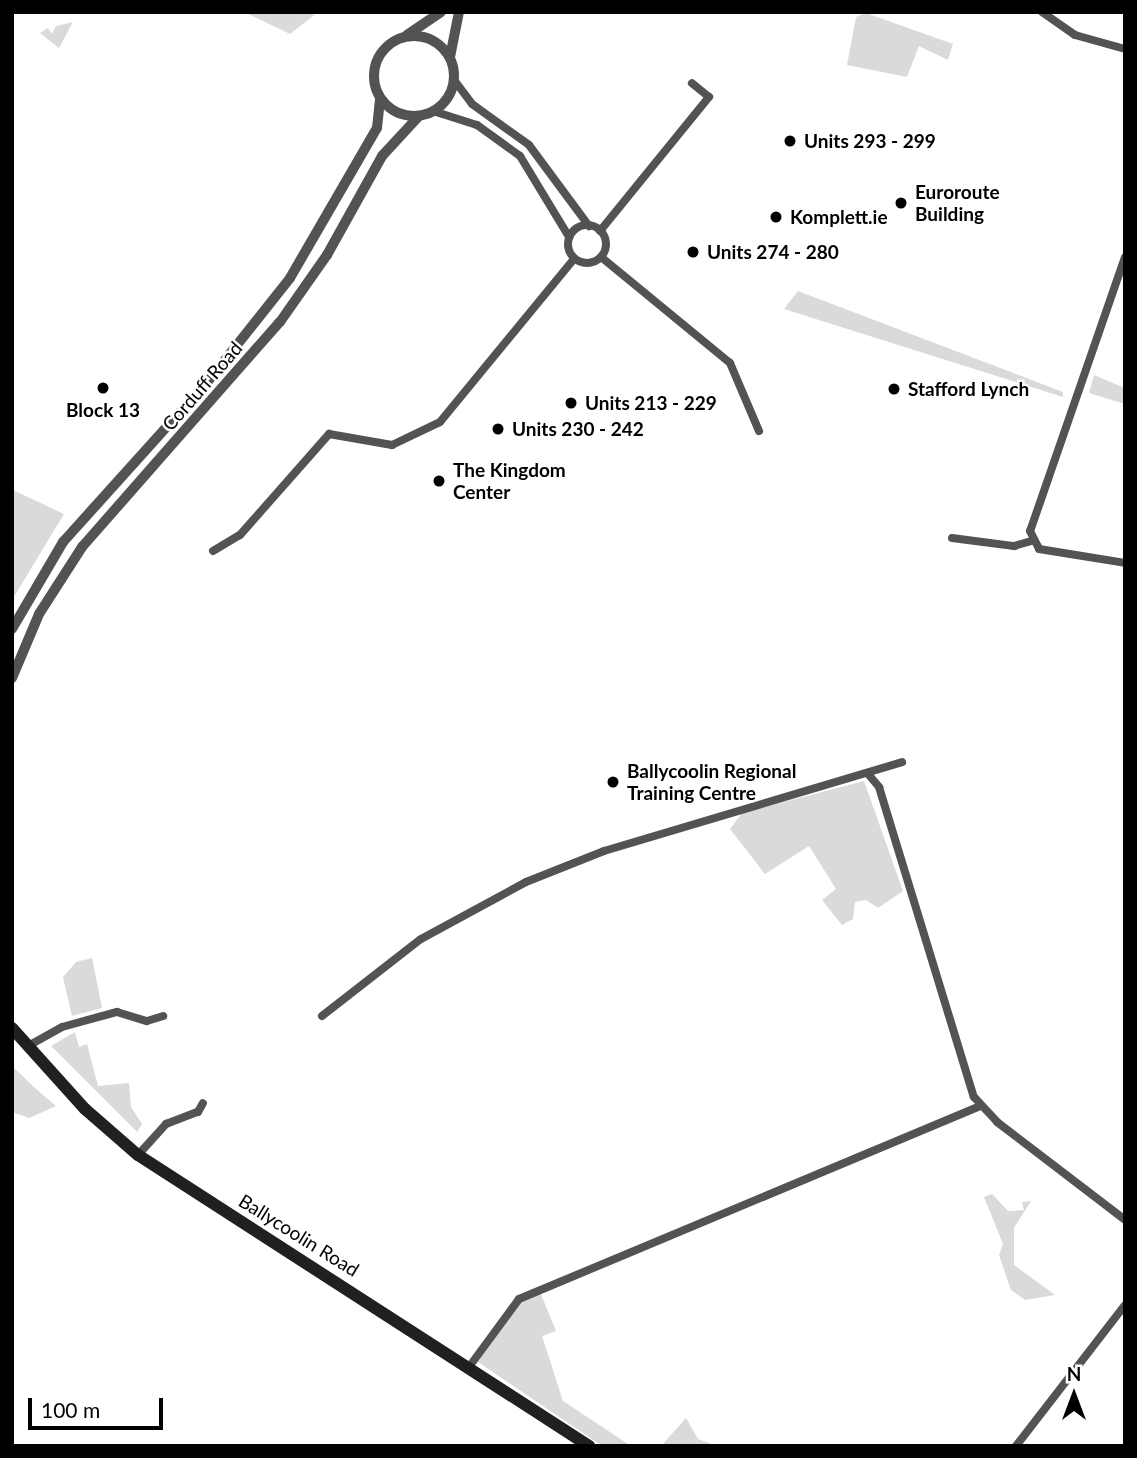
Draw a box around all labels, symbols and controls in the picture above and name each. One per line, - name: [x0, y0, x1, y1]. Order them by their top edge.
- place label: Units 293 - 299: [804, 130, 936, 152]
- marker: Units 293 - 299: [782, 133, 798, 149]
- place label: Euroroute Building: [915, 181, 1000, 225]
- marker: Euroroute Building: [893, 195, 909, 211]
- place label: Komplett.ie: [790, 206, 888, 228]
- marker: Komplett.ie: [768, 209, 784, 225]
- place label: Units 274 - 280: [707, 241, 839, 263]
- marker: Units 274 - 280: [685, 244, 701, 260]
- street label: Corduff Road: [157, 337, 247, 435]
- place label: Stafford Lynch: [908, 378, 1029, 400]
- marker: Block 13: [95, 380, 111, 396]
- marker: Stafford Lynch: [886, 381, 902, 397]
- place label: Units 213 - 229: [585, 392, 717, 414]
- marker: Units 213 - 229: [563, 395, 579, 411]
- place label: Block 13: [66, 399, 140, 421]
- place label: Units 230 - 242: [512, 418, 644, 440]
- marker: Units 230 - 242: [490, 421, 506, 437]
- place label: The Kingdom Center: [453, 459, 566, 503]
- marker: The Kingdom Center: [431, 473, 447, 489]
- place label: Ballycoolin Regional Training Centre: [627, 760, 796, 804]
- marker: Ballycoolin Regional Training Centre: [605, 774, 621, 790]
- street label: Ballycoolin Road: [235, 1189, 363, 1281]
- north arrow: [1039, 1360, 1109, 1430]
- text: N: [1067, 1362, 1081, 1385]
- scale bar: [32, 1384, 166, 1428]
- text: 100 m: [41, 1397, 100, 1422]

